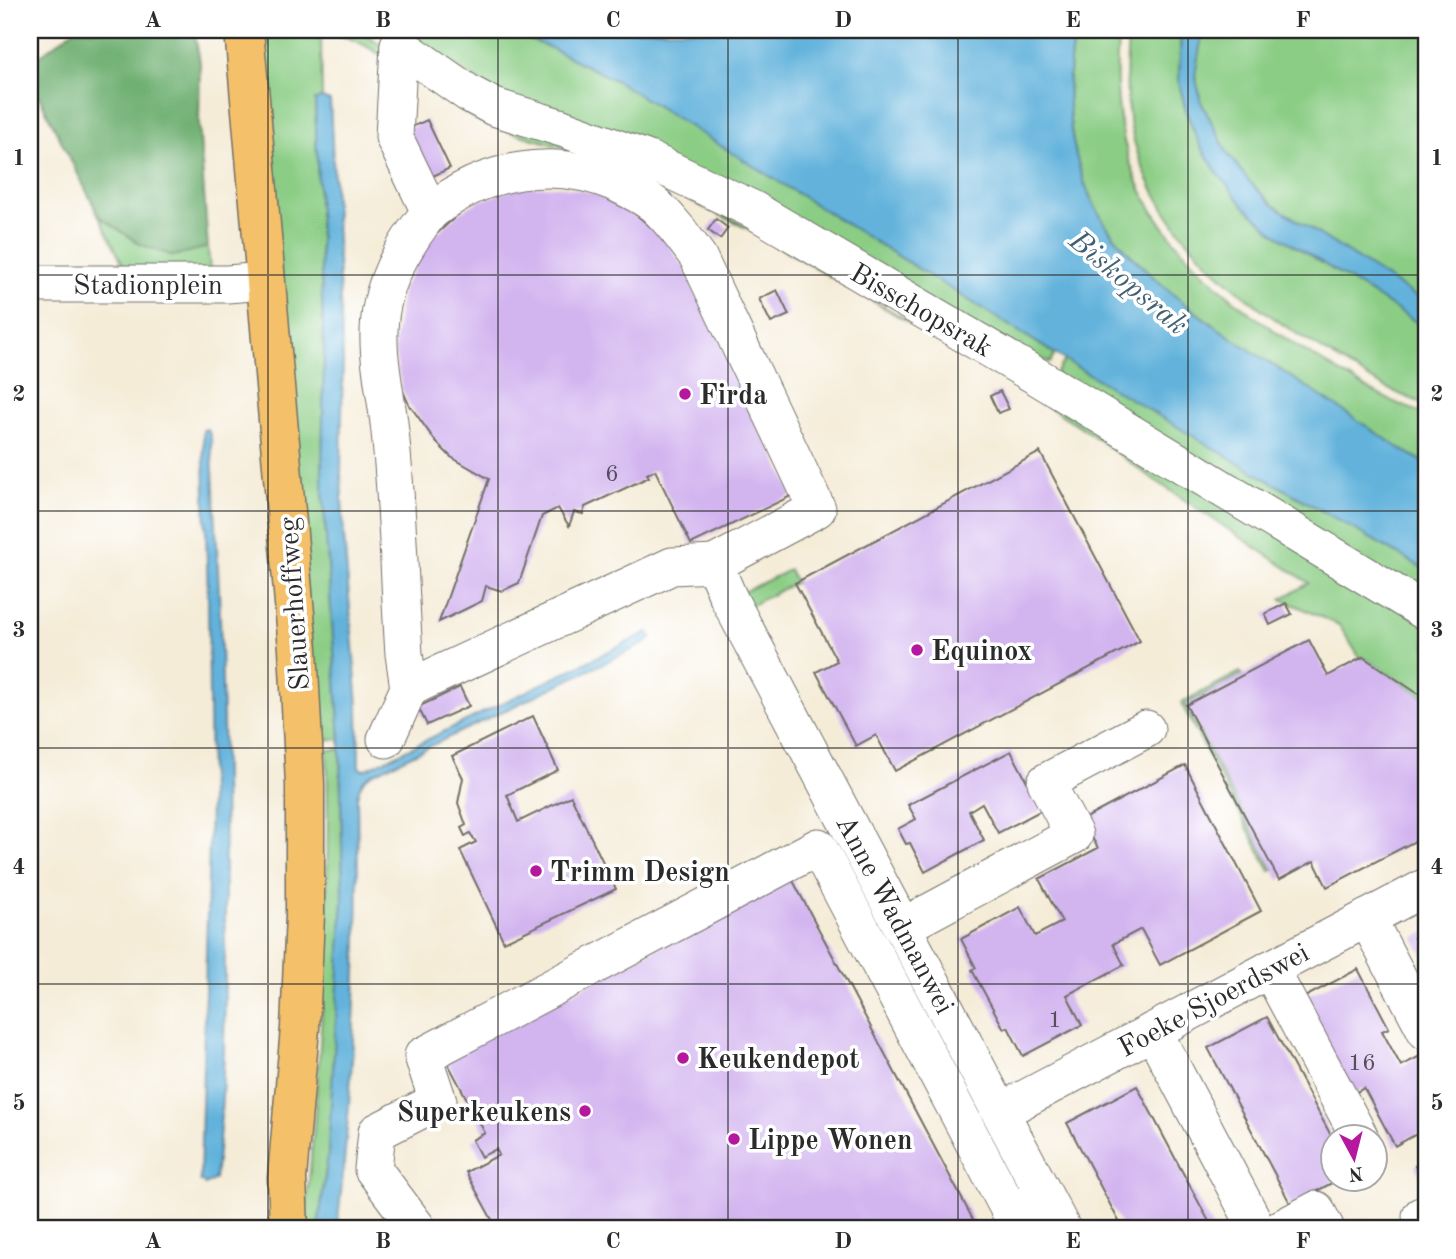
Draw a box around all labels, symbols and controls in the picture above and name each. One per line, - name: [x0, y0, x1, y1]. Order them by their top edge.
- text: A: [144, 9, 162, 32]
- text: B: [375, 9, 391, 32]
- text: C: [605, 9, 621, 32]
- text: D: [834, 9, 852, 32]
- text: E: [1065, 9, 1081, 32]
- text: F: [1295, 9, 1311, 32]
- text: 1: [12, 147, 26, 170]
- text: 1: [1430, 147, 1444, 170]
- water label: Biskopsrak: [1062, 225, 1193, 341]
- street label: Bisschopsrak: [845, 260, 996, 363]
- street label: Stadionplein: [73, 273, 223, 301]
- text: 2: [12, 383, 26, 406]
- place label: Firda: [699, 383, 768, 411]
- text: 2: [1430, 383, 1444, 406]
- marker: Firda: [677, 386, 693, 402]
- house number: 6: [605, 463, 619, 487]
- street label: Slauerhoffweg: [276, 516, 316, 692]
- text: 3: [12, 619, 26, 642]
- text: 3: [1430, 619, 1444, 642]
- place label: Equinox: [931, 639, 1032, 667]
- marker: Equinox: [909, 642, 925, 658]
- street label: Anne Wadmanwei: [829, 811, 957, 1019]
- text: 4: [12, 856, 26, 879]
- text: 4: [1430, 856, 1444, 879]
- place label: Trimm Design: [550, 860, 730, 888]
- marker: Trimm Design: [528, 863, 544, 879]
- street label: Foeke Sjoerdswei: [1115, 940, 1314, 1064]
- house number: 1: [1048, 1009, 1062, 1033]
- place label: Keukendepot: [697, 1047, 859, 1075]
- marker: Keukendepot: [675, 1050, 691, 1066]
- house number: 16: [1348, 1052, 1376, 1076]
- text: 5: [12, 1092, 26, 1115]
- text: 5: [1430, 1092, 1444, 1115]
- place label: Superkeukens: [397, 1100, 571, 1128]
- marker: Superkeukens: [577, 1103, 593, 1119]
- north arrow: [1320, 1122, 1390, 1192]
- place label: Lippe Wonen: [748, 1128, 912, 1156]
- marker: Lippe Wonen: [726, 1131, 742, 1147]
- text: N: [1347, 1162, 1364, 1183]
- text: A: [144, 1230, 162, 1253]
- text: B: [375, 1230, 391, 1253]
- text: C: [605, 1230, 621, 1253]
- text: D: [834, 1230, 852, 1253]
- text: E: [1065, 1230, 1081, 1253]
- text: F: [1295, 1230, 1311, 1253]

